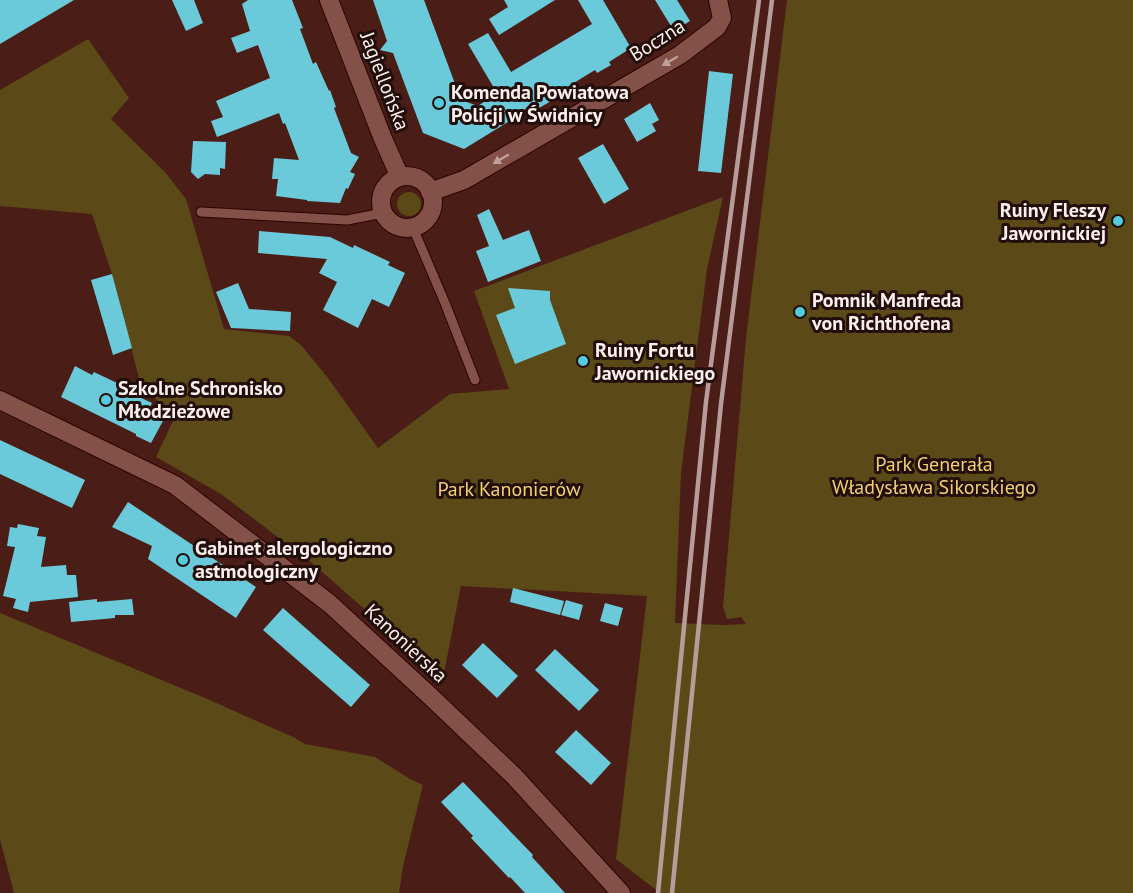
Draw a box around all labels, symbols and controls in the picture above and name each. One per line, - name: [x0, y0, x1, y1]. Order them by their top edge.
- street label: Boczna: [624, 13, 690, 67]
- street label: Jagiellońska: [354, 27, 416, 134]
- one-way arrow: [661, 56, 678, 66]
- place label: Komenda Powiatowa Policji w Świdnicy: [451, 79, 629, 128]
- marker: Komenda Powiatowa Policji w Świdnicy: [432, 96, 446, 110]
- one-way arrow: [493, 153, 509, 164]
- place label: Ruiny Fleszy Jawornickiej: [1000, 197, 1106, 246]
- marker: Ruiny Fleszy Jawornickiej: [1111, 214, 1125, 228]
- place label: Pomnik Manfreda von Richthofena: [811, 287, 961, 336]
- marker: Pomnik Manfreda von Richthofena: [793, 305, 807, 319]
- place label: Ruiny Fortu Jawornickiego: [594, 337, 716, 386]
- marker: Ruiny Fortu Jawornickiego: [576, 354, 590, 368]
- place label: Szkolne Schronisko Młodzieżowe: [118, 375, 283, 424]
- marker: Szkolne Schronisko Młodzieżowe: [99, 393, 113, 407]
- park label: Park Generała Władysława Sikorskiego: [832, 451, 1036, 500]
- park label: Park Kanonierów: [437, 476, 581, 502]
- place label: Gabinet alergologiczno astmologiczny: [195, 535, 393, 584]
- marker: Gabinet alergologiczno astmologiczny: [176, 553, 190, 567]
- street label: Kanonierska: [359, 598, 453, 688]

